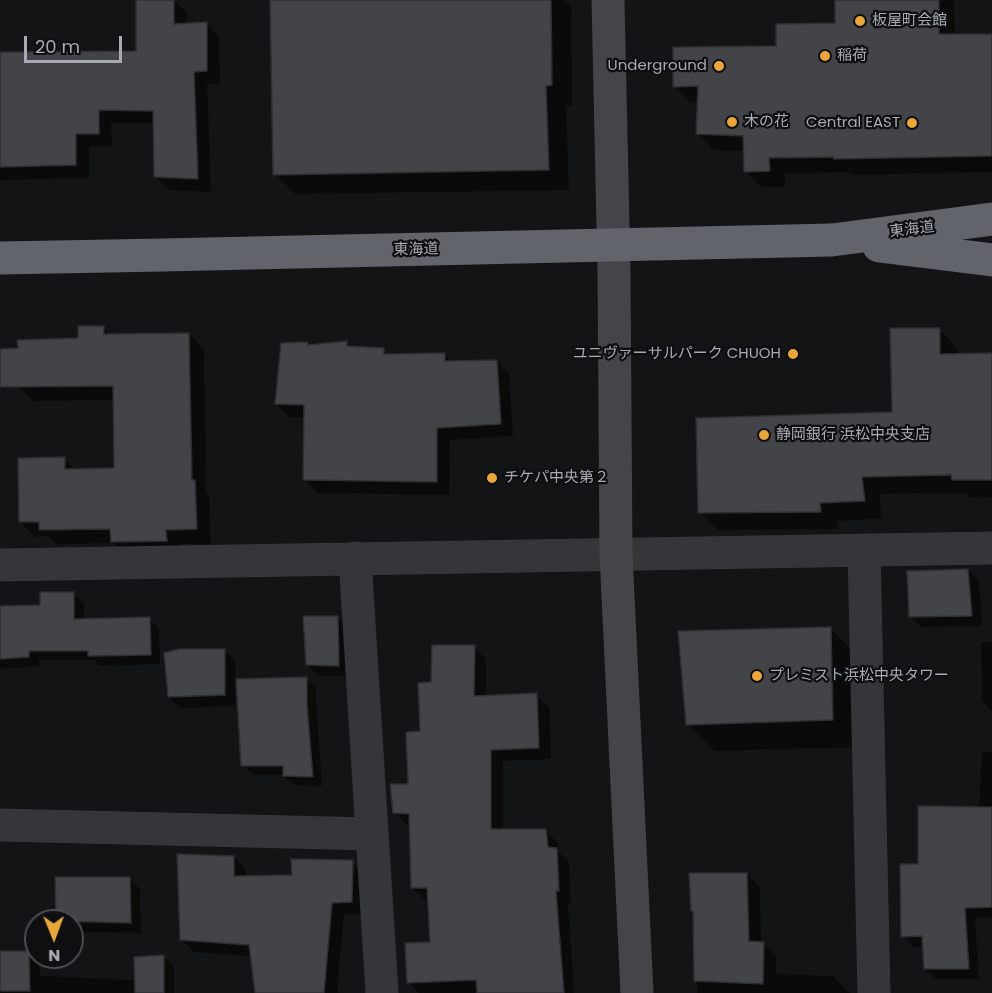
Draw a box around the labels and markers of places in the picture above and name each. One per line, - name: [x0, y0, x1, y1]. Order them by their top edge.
- place label: 板屋町会館: [872, 12, 947, 30]
- marker: 板屋町会館: [853, 14, 867, 28]
- place label: 稲荷: [837, 47, 867, 65]
- marker: 稲荷: [818, 49, 832, 63]
- place label: Underground: [608, 57, 707, 75]
- marker: Underground: [712, 59, 726, 73]
- place label: 木の花: [744, 113, 789, 131]
- place label: Central EAST: [806, 114, 900, 132]
- marker: 木の花: [725, 115, 739, 129]
- marker: Central EAST: [905, 116, 919, 130]
- place label: ユニヴァーサルパーク CHUOH: [573, 345, 781, 363]
- marker: ユニヴァーサルパーク CHUOH: [786, 347, 800, 361]
- place label: 静岡銀行 浜松中央支店: [776, 426, 930, 444]
- marker: 静岡銀行 浜松中央支店: [757, 428, 771, 442]
- place label: チケパ中央第２: [504, 469, 609, 487]
- marker: チケパ中央第２: [485, 471, 499, 485]
- place label: プレミスト浜松中央タワー: [769, 667, 949, 685]
- marker: プレミスト浜松中央タワー: [750, 669, 764, 683]

